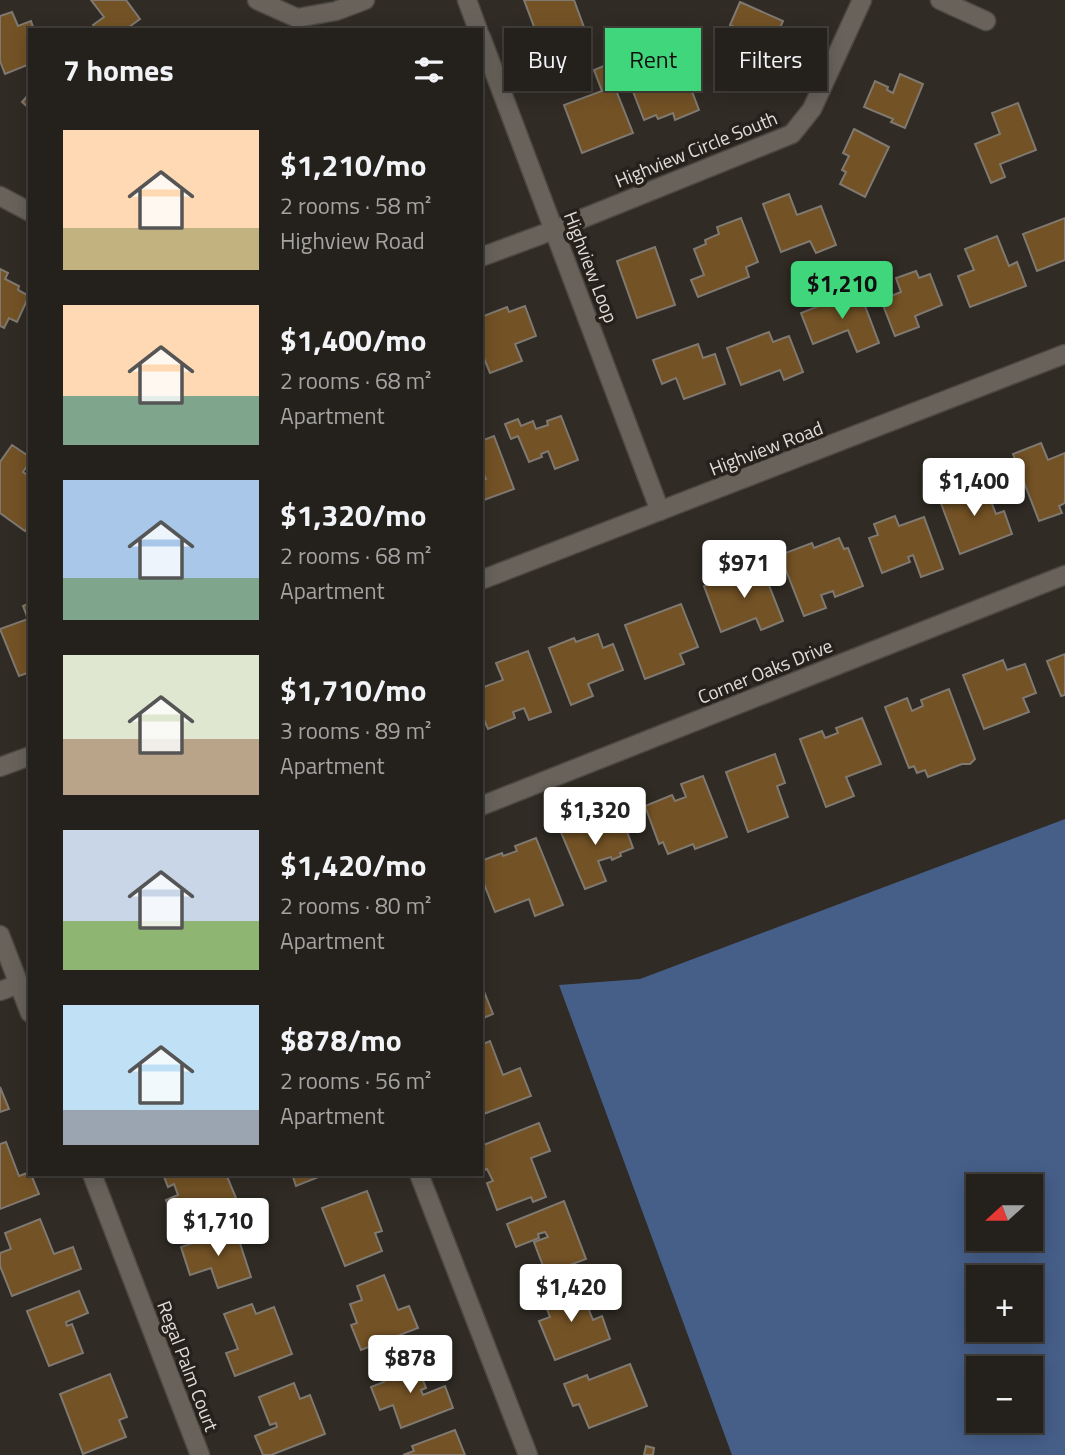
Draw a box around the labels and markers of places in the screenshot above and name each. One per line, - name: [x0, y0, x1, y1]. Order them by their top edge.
- pin: $1,210: [785, 262, 899, 321]
- pin: $1,400: [917, 458, 1031, 518]
- pin: $971: [703, 540, 785, 600]
- pin: $1,320: [538, 788, 652, 847]
- pin: $1,710: [161, 1198, 275, 1258]
- pin: $1,420: [514, 1264, 628, 1324]
- pin: $878: [369, 1336, 451, 1395]

